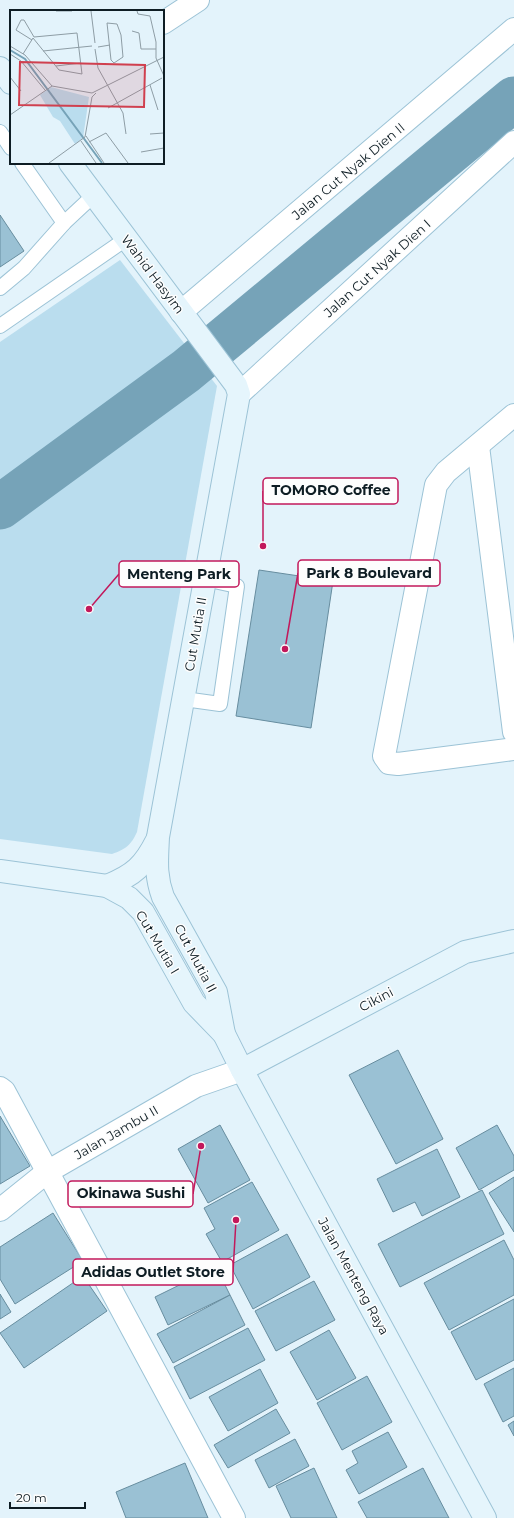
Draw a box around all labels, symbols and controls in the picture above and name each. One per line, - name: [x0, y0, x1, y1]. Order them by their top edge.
- inset map: [10, 10, 164, 164]
- street label: Jalan Cut Nyak Dien II: [288, 119, 408, 224]
- street label: Jalan Cut Nyak Dien I: [319, 216, 434, 321]
- street label: Wahid Hasyim: [118, 231, 188, 317]
- callout: TOMORO Coffee: [263, 478, 398, 504]
- text: TOMORO Coffee: [271, 481, 391, 499]
- callout: Park 8 Boulevard: [298, 560, 440, 586]
- callout: Menteng Park: [119, 561, 239, 587]
- text: Park 8 Boulevard: [306, 564, 432, 582]
- text: Menteng Park: [127, 565, 232, 583]
- street label: Cut Mutia II: [181, 596, 209, 672]
- street label: Cut Mutia I: [133, 907, 183, 977]
- street label: Cut Mutia II: [171, 921, 221, 995]
- street label: Cikini: [356, 983, 396, 1015]
- street label: Jalan Jambu II: [70, 1101, 161, 1163]
- callout: Okinawa Sushi: [68, 1181, 193, 1207]
- text: Okinawa Sushi: [77, 1184, 185, 1202]
- street label: Jalan Menteng Raya: [315, 1214, 393, 1338]
- callout: Adidas Outlet Store: [73, 1259, 233, 1285]
- text: Adidas Outlet Store: [80, 1263, 225, 1281]
- scale bar: [10, 1484, 85, 1510]
- text: 20 m: [16, 1490, 47, 1505]

